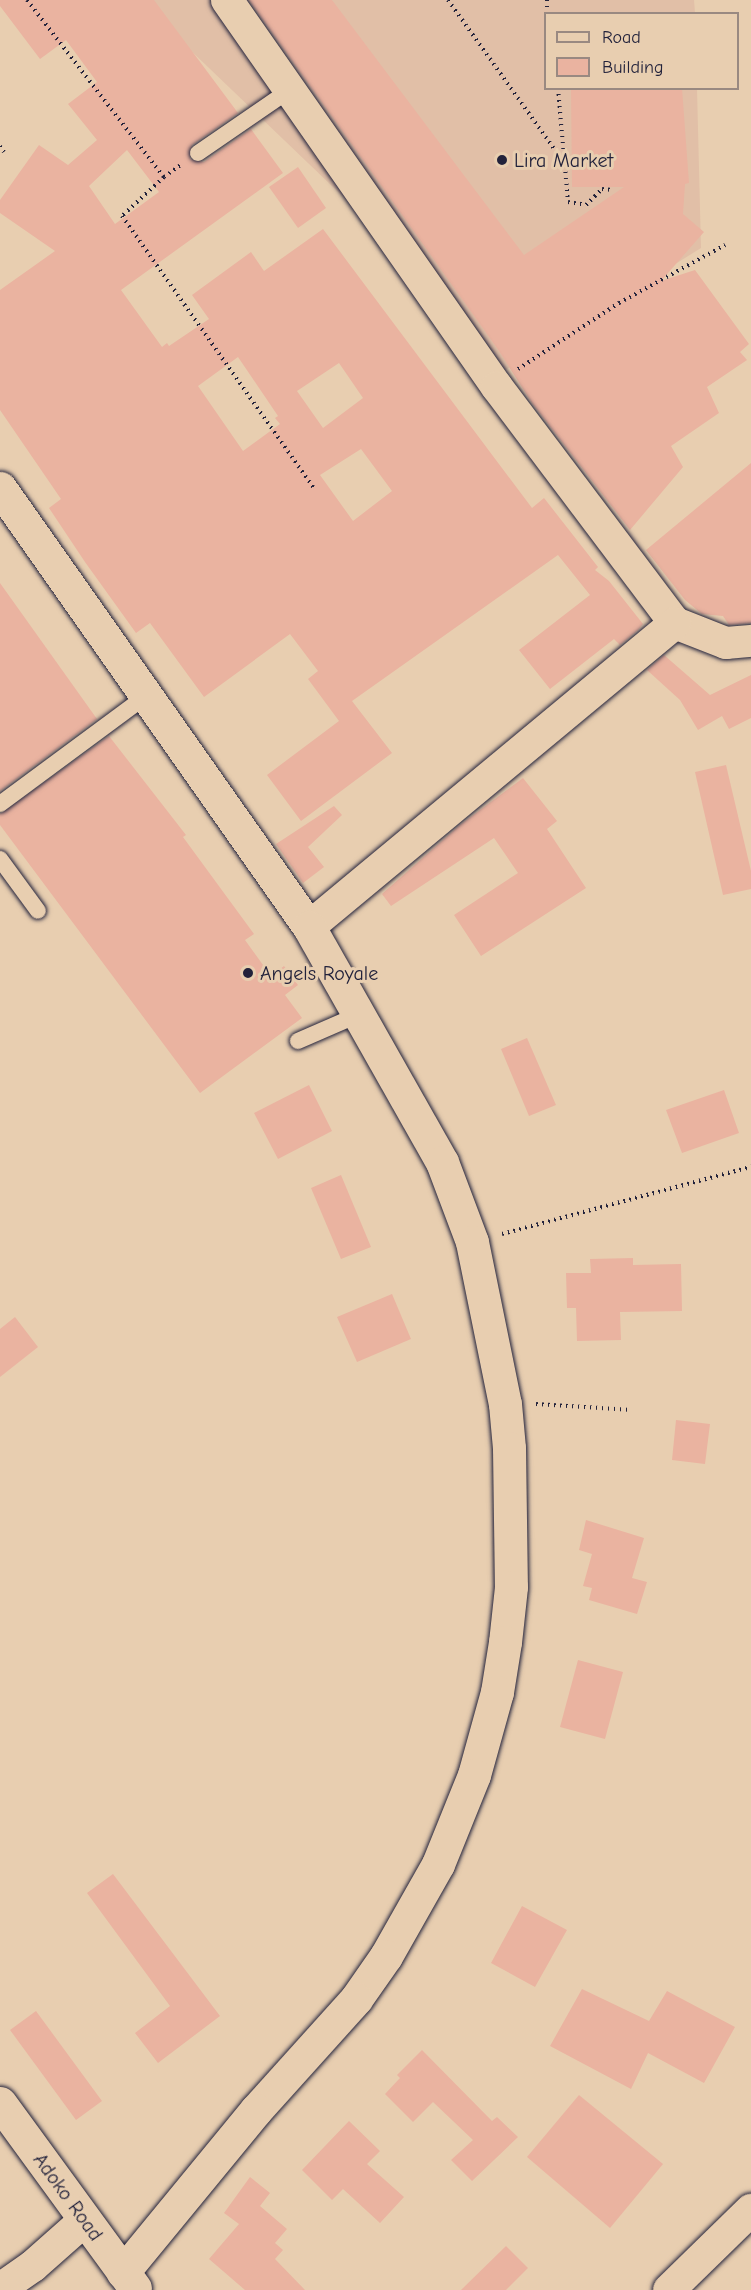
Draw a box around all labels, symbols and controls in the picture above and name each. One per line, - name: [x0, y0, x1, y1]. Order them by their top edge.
- legend: [544, 12, 739, 90]
- text: Road: [602, 27, 641, 48]
- text: Building: [602, 57, 664, 78]
- place label: Lira Market: [514, 148, 613, 172]
- marker: Lira Market: [495, 153, 509, 167]
- place label: Angels Royale: [260, 961, 378, 985]
- marker: Angels Royale: [241, 966, 255, 980]
- street label: Adoko Road: [28, 2148, 108, 2246]

